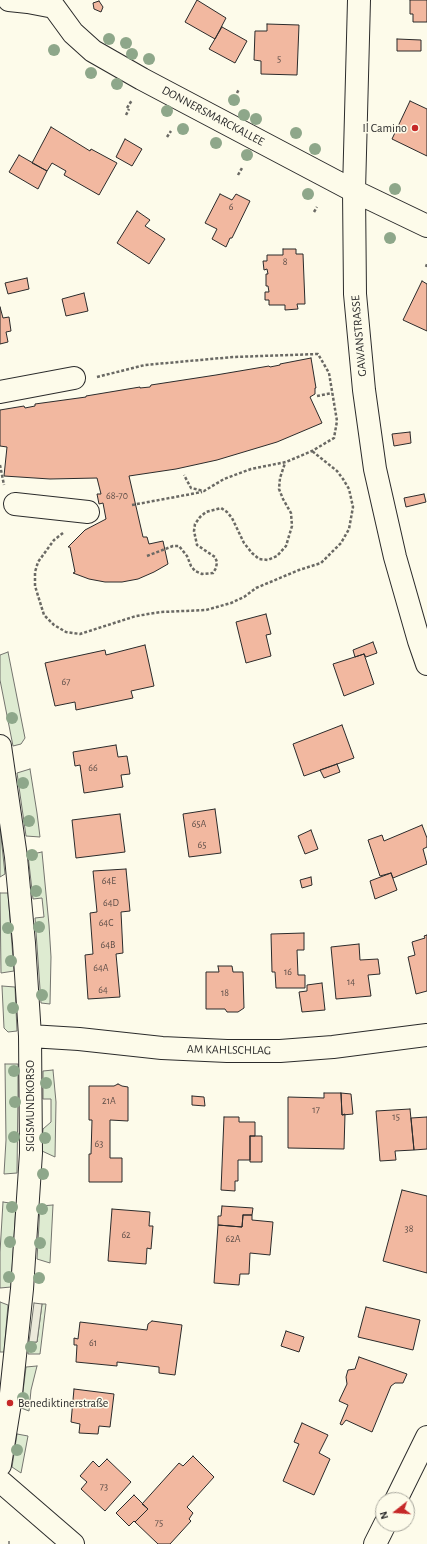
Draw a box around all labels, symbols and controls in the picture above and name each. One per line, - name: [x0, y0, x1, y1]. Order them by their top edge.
- house number: 5: [277, 53, 281, 65]
- street label: DONNERSMARCKALLEE: [159, 83, 267, 149]
- place label: Il Camino: [363, 121, 407, 135]
- marker: Il Camino: [410, 123, 420, 133]
- house number: 6: [229, 201, 233, 213]
- house number: 8: [283, 256, 287, 268]
- street label: GAWANSTRASSE: [348, 295, 370, 377]
- house number: 68-70: [106, 490, 128, 502]
- house number: 67: [62, 676, 70, 688]
- house number: 66: [88, 762, 98, 774]
- house number: 65A: [192, 818, 206, 830]
- house number: 65: [198, 839, 206, 851]
- house number: 64E: [102, 875, 116, 887]
- house number: 64D: [103, 897, 119, 909]
- house number: 64C: [99, 917, 113, 929]
- house number: 64B: [101, 939, 115, 951]
- house number: 64A: [93, 962, 109, 974]
- house number: 16: [284, 966, 292, 978]
- house number: 14: [347, 976, 355, 988]
- house number: 64: [98, 984, 108, 996]
- house number: 18: [221, 987, 229, 999]
- street label: AM KAHLSCHLAG: [187, 1042, 271, 1058]
- street label: SIGISMUNDKORSO: [23, 1060, 37, 1152]
- house number: 21A: [102, 1095, 116, 1107]
- house number: 17: [312, 1104, 320, 1116]
- house number: 15: [392, 1111, 400, 1123]
- house number: 63: [95, 1138, 103, 1150]
- house number: 38: [405, 1223, 413, 1235]
- house number: 62: [121, 1229, 131, 1241]
- house number: 62A: [225, 1233, 241, 1245]
- house number: 61: [89, 1337, 97, 1349]
- place label: Benediktinerstraße: [18, 1396, 108, 1410]
- marker: Benediktinerstraße: [5, 1398, 15, 1408]
- house number: 73: [100, 1481, 108, 1493]
- north arrow: [375, 1492, 415, 1532]
- text: N: [378, 1510, 390, 1521]
- house number: 75: [155, 1517, 163, 1529]

